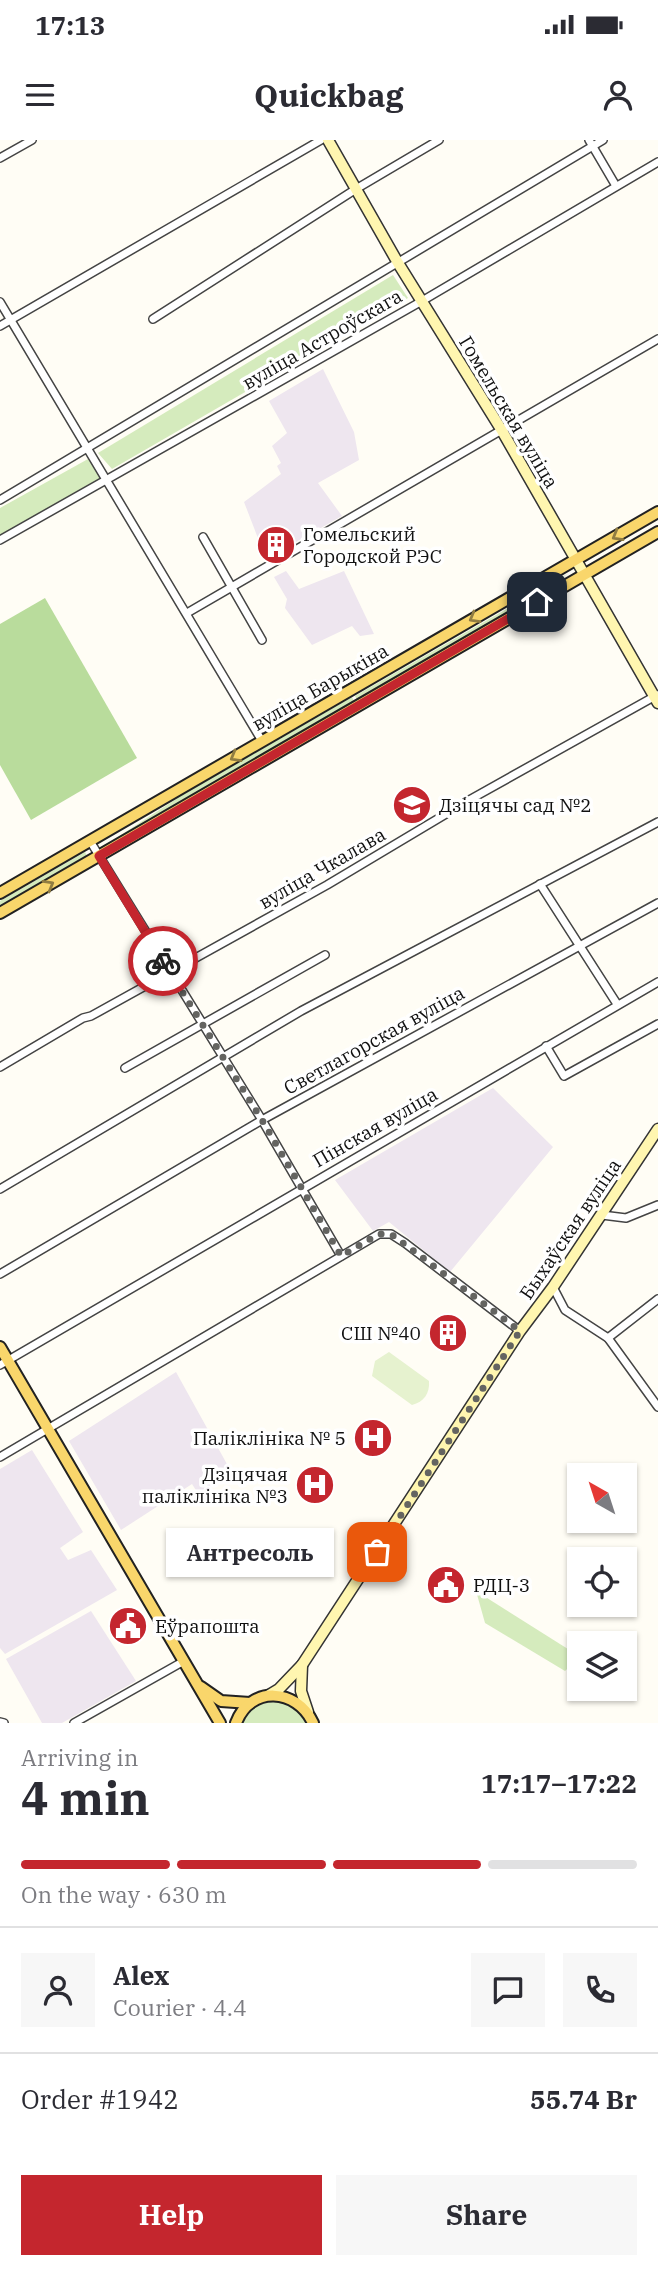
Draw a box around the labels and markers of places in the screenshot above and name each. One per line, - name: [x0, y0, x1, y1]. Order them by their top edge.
- place label: Гомельский Городской РЭС: [303, 522, 442, 568]
- building icon: Гомельский Городской РЭС: [255, 524, 297, 566]
- pin: [507, 572, 567, 632]
- school or university icon: Дзіцячы сад №2: [391, 784, 433, 826]
- place label: Дзіцячы сад №2: [439, 793, 592, 817]
- building icon: СШ №40: [427, 1312, 469, 1354]
- place label: СШ №40: [341, 1321, 421, 1345]
- hospital icon: Паліклініка № 5: [352, 1417, 394, 1459]
- place label: Паліклініка № 5: [193, 1426, 346, 1450]
- place label: Дзіцячая паліклініка №3: [142, 1462, 288, 1508]
- hospital icon: Дзіцячая паліклініка №3: [294, 1464, 336, 1506]
- pin: [347, 1522, 407, 1582]
- callout: Антресоль: [167, 1528, 335, 1576]
- public building icon: РДЦ-3: [425, 1564, 467, 1606]
- place label: РДЦ-3: [473, 1573, 530, 1597]
- public building icon: Еўрапошта: [107, 1605, 149, 1647]
- place label: Еўрапошта: [155, 1614, 260, 1638]

